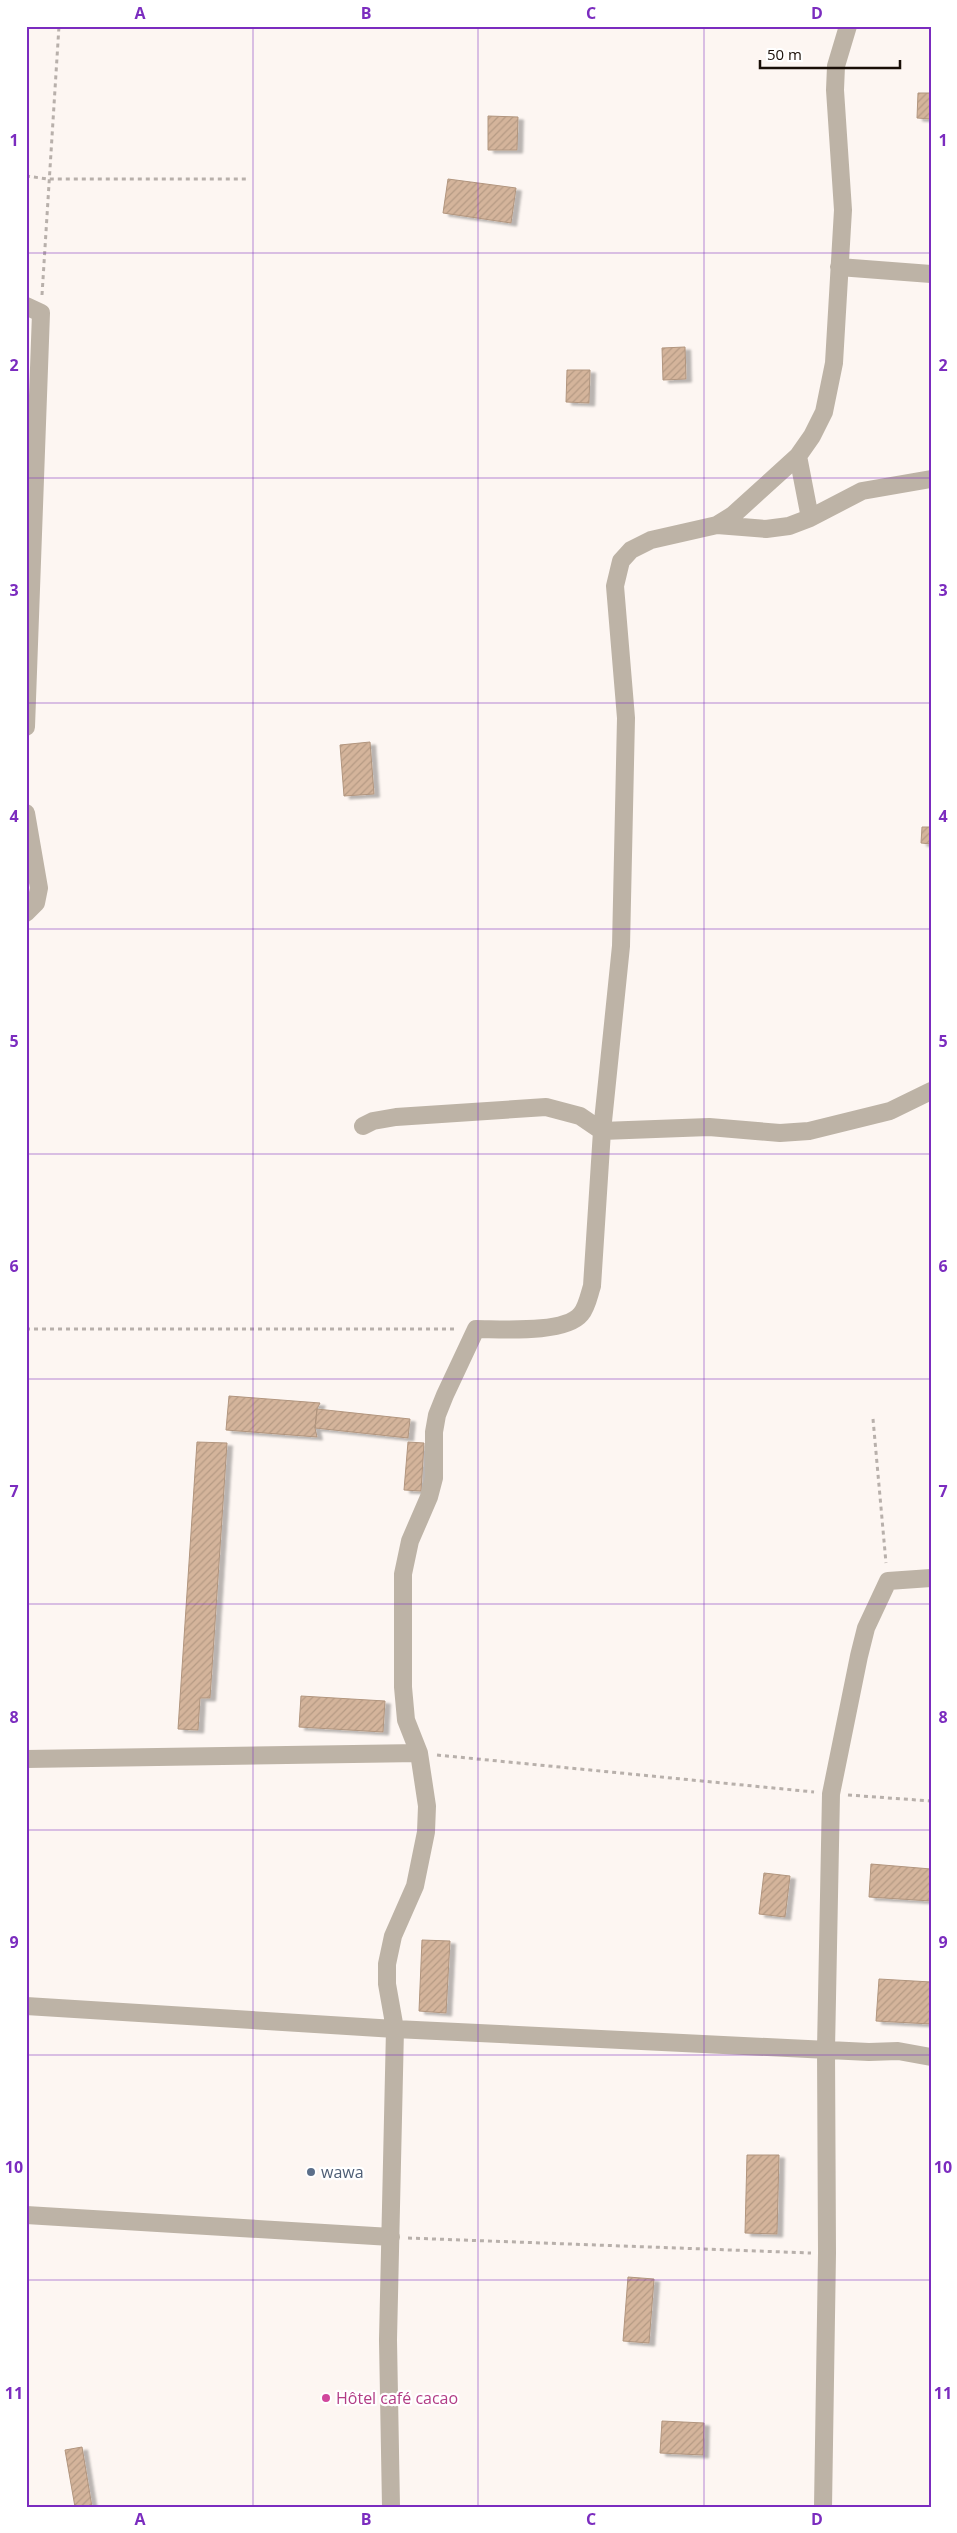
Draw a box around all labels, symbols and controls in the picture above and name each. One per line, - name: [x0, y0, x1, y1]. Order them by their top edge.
- text: A: [134, 2, 146, 24]
- text: B: [361, 2, 371, 24]
- text: C: [586, 2, 596, 24]
- text: D: [811, 2, 823, 24]
- scale bar: [760, 38, 900, 70]
- text: 50 m: [767, 44, 802, 64]
- text: 1: [9, 129, 19, 151]
- text: 1: [938, 129, 948, 151]
- text: 2: [9, 354, 19, 376]
- text: 2: [938, 354, 948, 376]
- text: 3: [9, 579, 19, 601]
- text: 3: [938, 579, 948, 601]
- text: 4: [9, 805, 19, 827]
- text: 4: [938, 805, 948, 827]
- text: 5: [9, 1030, 19, 1052]
- text: 5: [938, 1030, 948, 1052]
- text: 6: [9, 1255, 19, 1277]
- text: 6: [938, 1255, 948, 1277]
- text: 7: [9, 1480, 19, 1502]
- text: 7: [938, 1480, 948, 1502]
- text: 8: [9, 1706, 19, 1728]
- text: 8: [938, 1706, 948, 1728]
- text: 9: [9, 1931, 19, 1953]
- text: 9: [938, 1931, 948, 1953]
- text: 10: [5, 2156, 23, 2178]
- text: 10: [934, 2156, 952, 2178]
- place label: wawa: [321, 2161, 364, 2183]
- marker: wawa: [305, 2166, 317, 2178]
- text: 11: [5, 2382, 23, 2404]
- text: 11: [934, 2382, 952, 2404]
- place label: Hôtel café cacao: [336, 2387, 458, 2409]
- marker: Hôtel café cacao: [320, 2392, 332, 2404]
- text: A: [134, 2508, 146, 2530]
- text: B: [361, 2508, 371, 2530]
- text: C: [586, 2508, 596, 2530]
- text: D: [811, 2508, 823, 2530]

